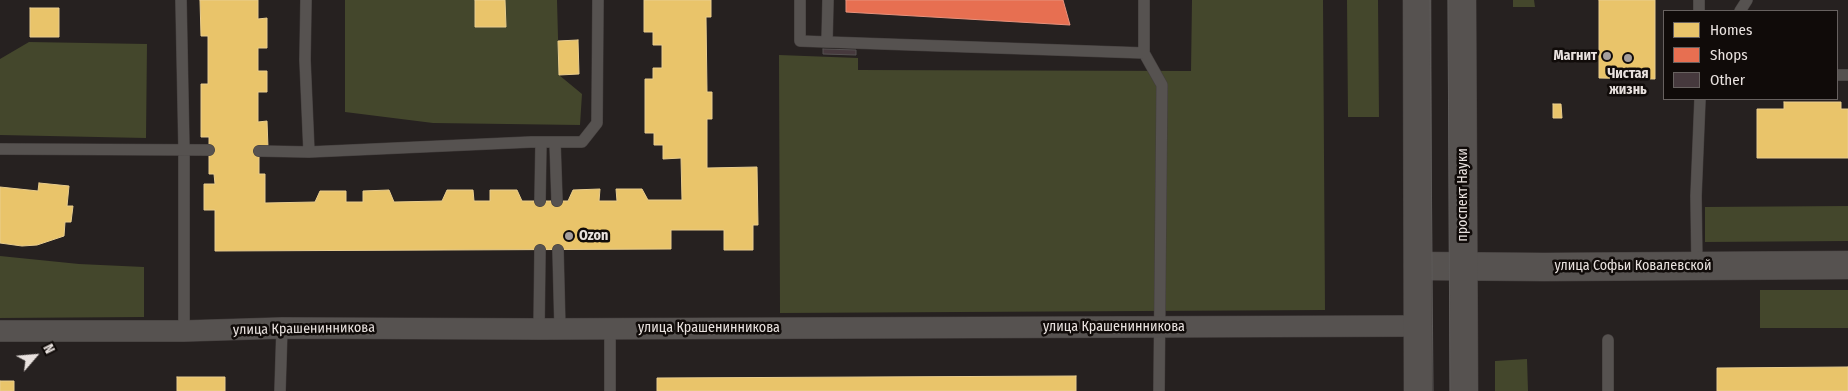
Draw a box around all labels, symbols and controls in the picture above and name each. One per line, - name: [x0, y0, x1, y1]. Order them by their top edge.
- legend: [1663, 10, 1838, 100]
- text: Homes: [1710, 21, 1752, 39]
- text: Shops: [1710, 46, 1748, 64]
- place label: Магнит: [1554, 48, 1597, 64]
- marker: Магнит: [1601, 50, 1613, 62]
- marker: Чистая жизнь: [1622, 52, 1634, 64]
- place label: Чистая жизнь: [1607, 66, 1649, 98]
- text: Other: [1710, 71, 1745, 89]
- street label: проспект Науки: [1455, 148, 1471, 242]
- place label: Ozon: [579, 228, 608, 244]
- marker: Ozon: [563, 230, 575, 242]
- street label: улица Софьи Ковалевской: [1555, 258, 1711, 274]
- street label: улица Крашенинникова: [233, 319, 375, 339]
- street label: улица Крашенинникова: [1043, 319, 1185, 335]
- street label: улица Крашенинникова: [638, 320, 780, 336]
- north arrow: [10, 331, 60, 381]
- text: N: [39, 341, 58, 357]

